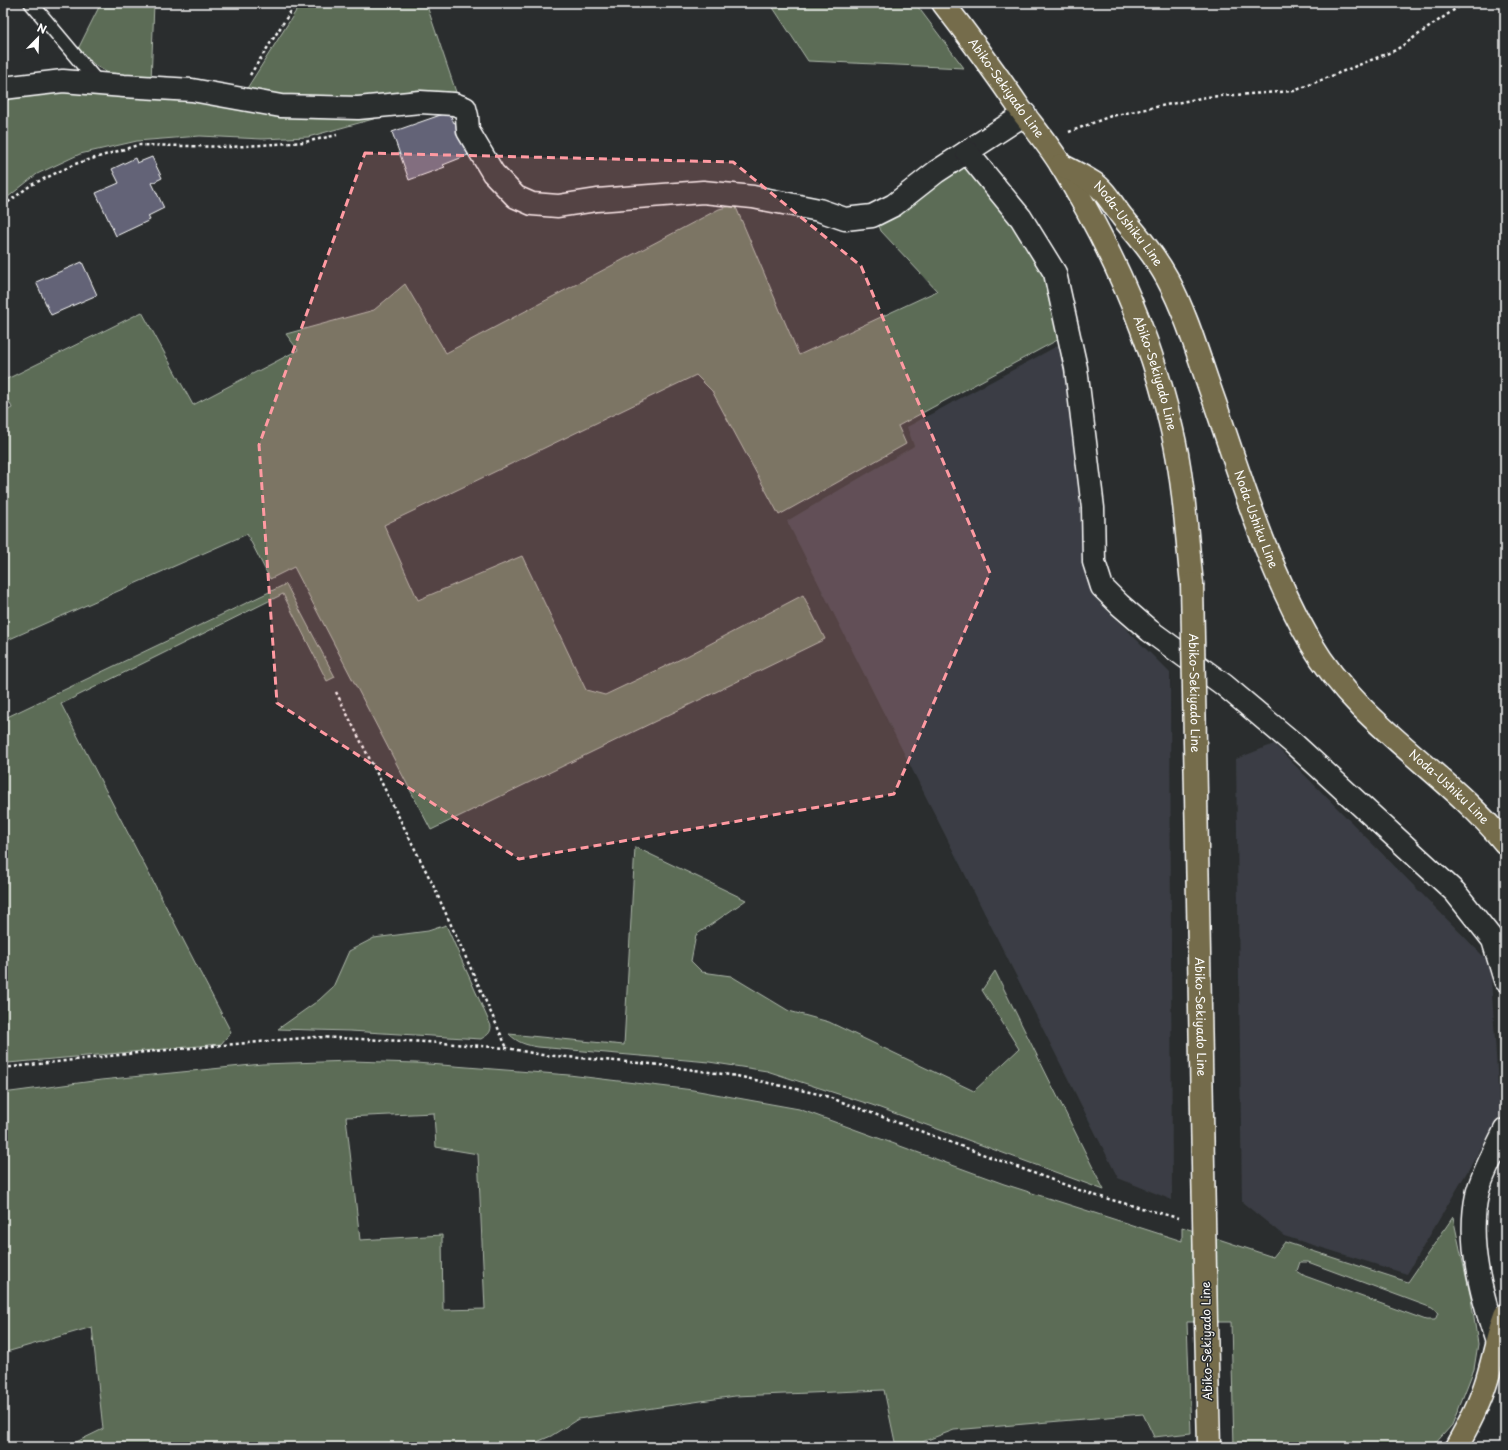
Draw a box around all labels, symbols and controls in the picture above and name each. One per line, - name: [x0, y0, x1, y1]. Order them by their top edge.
- north arrow: [18, 18, 58, 58]
- text: N: [35, 19, 50, 38]
- street label: Abiko-Sekiyado Line: [965, 34, 1049, 141]
- street label: Noda-Ushiku Line: [1090, 176, 1168, 270]
- street label: Abiko-Sekiyado Line: [1130, 313, 1182, 433]
- street label: Noda-Ushiku Line: [1230, 467, 1283, 571]
- street label: Abiko-Sekiyado Line: [1185, 633, 1205, 753]
- street label: Noda-Ushiku Line: [1405, 745, 1494, 828]
- street label: Abiko-Sekiyado Line: [1191, 957, 1211, 1077]
- street label: Abiko-Sekiyado Line: [1196, 1281, 1216, 1401]

